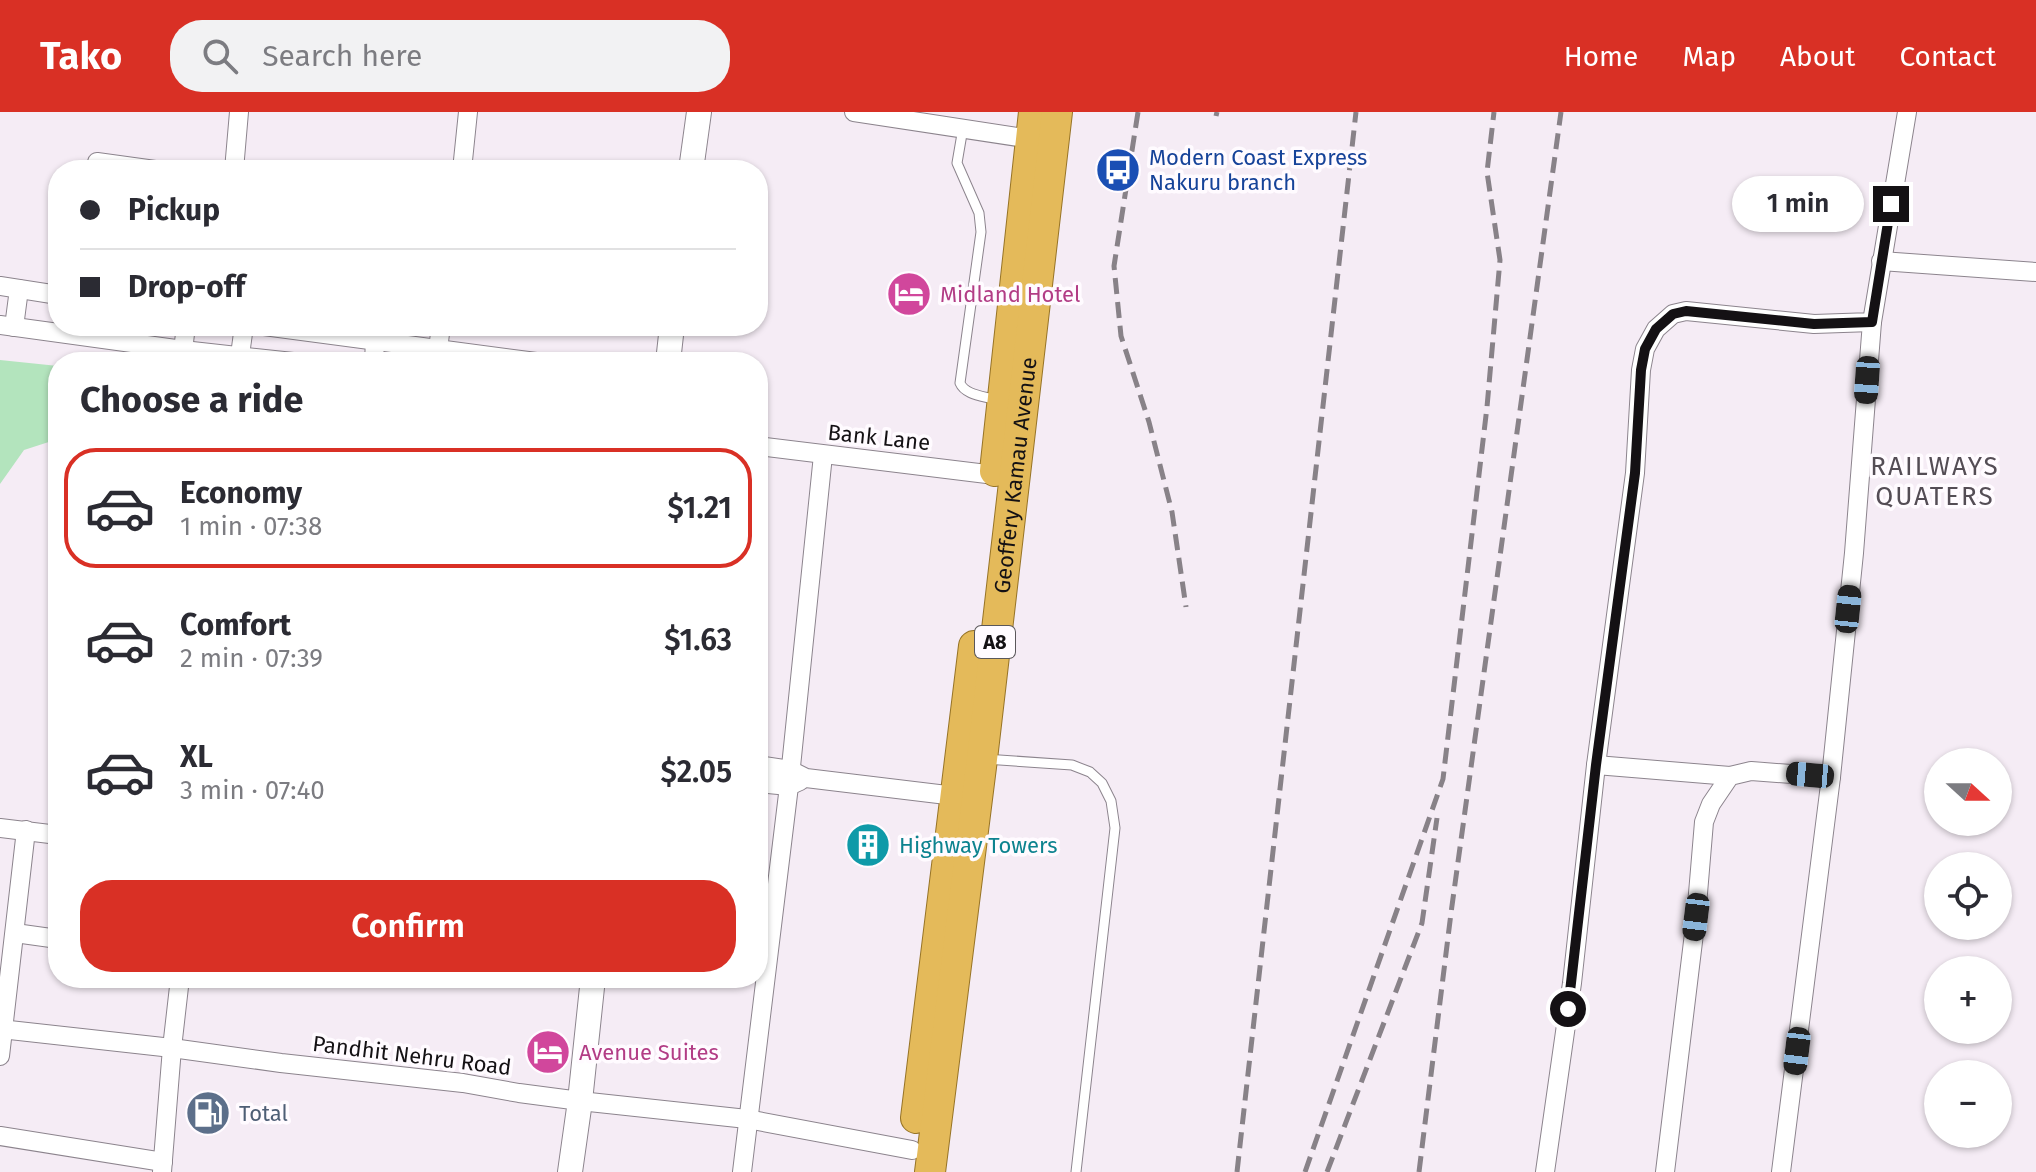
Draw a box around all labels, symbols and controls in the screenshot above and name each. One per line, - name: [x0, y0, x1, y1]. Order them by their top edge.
- search box: [170, 20, 730, 92]
- text: Tako: [40, 33, 122, 79]
- icon: search: [198, 34, 242, 78]
- text: Search here: [262, 38, 422, 74]
- text: Home: [1564, 40, 1638, 73]
- text: Map: [1682, 40, 1736, 73]
- text: About: [1780, 40, 1855, 73]
- text: Contact: [1899, 40, 1996, 73]
- place label: Modern Coast Express Nakuru branch: [1149, 144, 1367, 196]
- bus stop icon: Modern Coast Express Nakuru branch: [1094, 146, 1142, 194]
- callout: 1 min: [1731, 176, 1863, 232]
- route end: [1873, 186, 1909, 222]
- text: 1 min: [1767, 188, 1829, 219]
- text: Pickup: [128, 192, 220, 228]
- text: Drop-off: [128, 269, 245, 305]
- hotel icon: Midland Hotel: [885, 270, 933, 318]
- place label: Midland Hotel: [940, 281, 1081, 308]
- car: [1853, 355, 1881, 405]
- street label: Geoffery Kamau Avenue: [988, 356, 1043, 595]
- text: Choose a ride: [80, 378, 303, 422]
- street label: Bank Lane: [826, 419, 932, 456]
- district label: RAILWAYS QUATERS: [1870, 451, 2000, 512]
- icon: car: [84, 472, 156, 544]
- text: Economy: [180, 475, 302, 511]
- text: $1.21: [667, 490, 732, 526]
- text: 1 min · 07:38: [180, 511, 322, 542]
- car: [1834, 584, 1862, 634]
- icon: car: [84, 604, 156, 676]
- text: Comfort: [180, 607, 291, 643]
- text: $1.63: [664, 622, 732, 658]
- road number: A8: [975, 626, 1015, 658]
- text: 2 min · 07:39: [180, 643, 323, 674]
- icon: car: [84, 736, 156, 808]
- text: XL: [180, 739, 213, 775]
- north arrow: [1924, 748, 2012, 836]
- map controls: [1924, 748, 2012, 1148]
- text: $2.05: [661, 754, 732, 790]
- car: [1785, 761, 1835, 789]
- text: 3 min · 07:40: [180, 775, 325, 806]
- building icon: Highway Towers: [844, 821, 892, 869]
- place label: Highway Towers: [899, 832, 1058, 859]
- button: locate: [1924, 852, 2012, 940]
- button: Confirm: [80, 880, 736, 972]
- car: [1681, 892, 1711, 942]
- button: +: [1924, 956, 2012, 1044]
- route start: [1550, 991, 1586, 1027]
- car: [1782, 1026, 1812, 1076]
- hotel icon: Avenue Suites: [524, 1028, 572, 1076]
- street label: Pandhit Nehru Road: [311, 1030, 513, 1081]
- place label: Avenue Suites: [579, 1039, 719, 1066]
- button: −: [1924, 1060, 2012, 1148]
- fuel station icon: Total: [184, 1089, 232, 1137]
- place label: Total: [239, 1100, 288, 1127]

